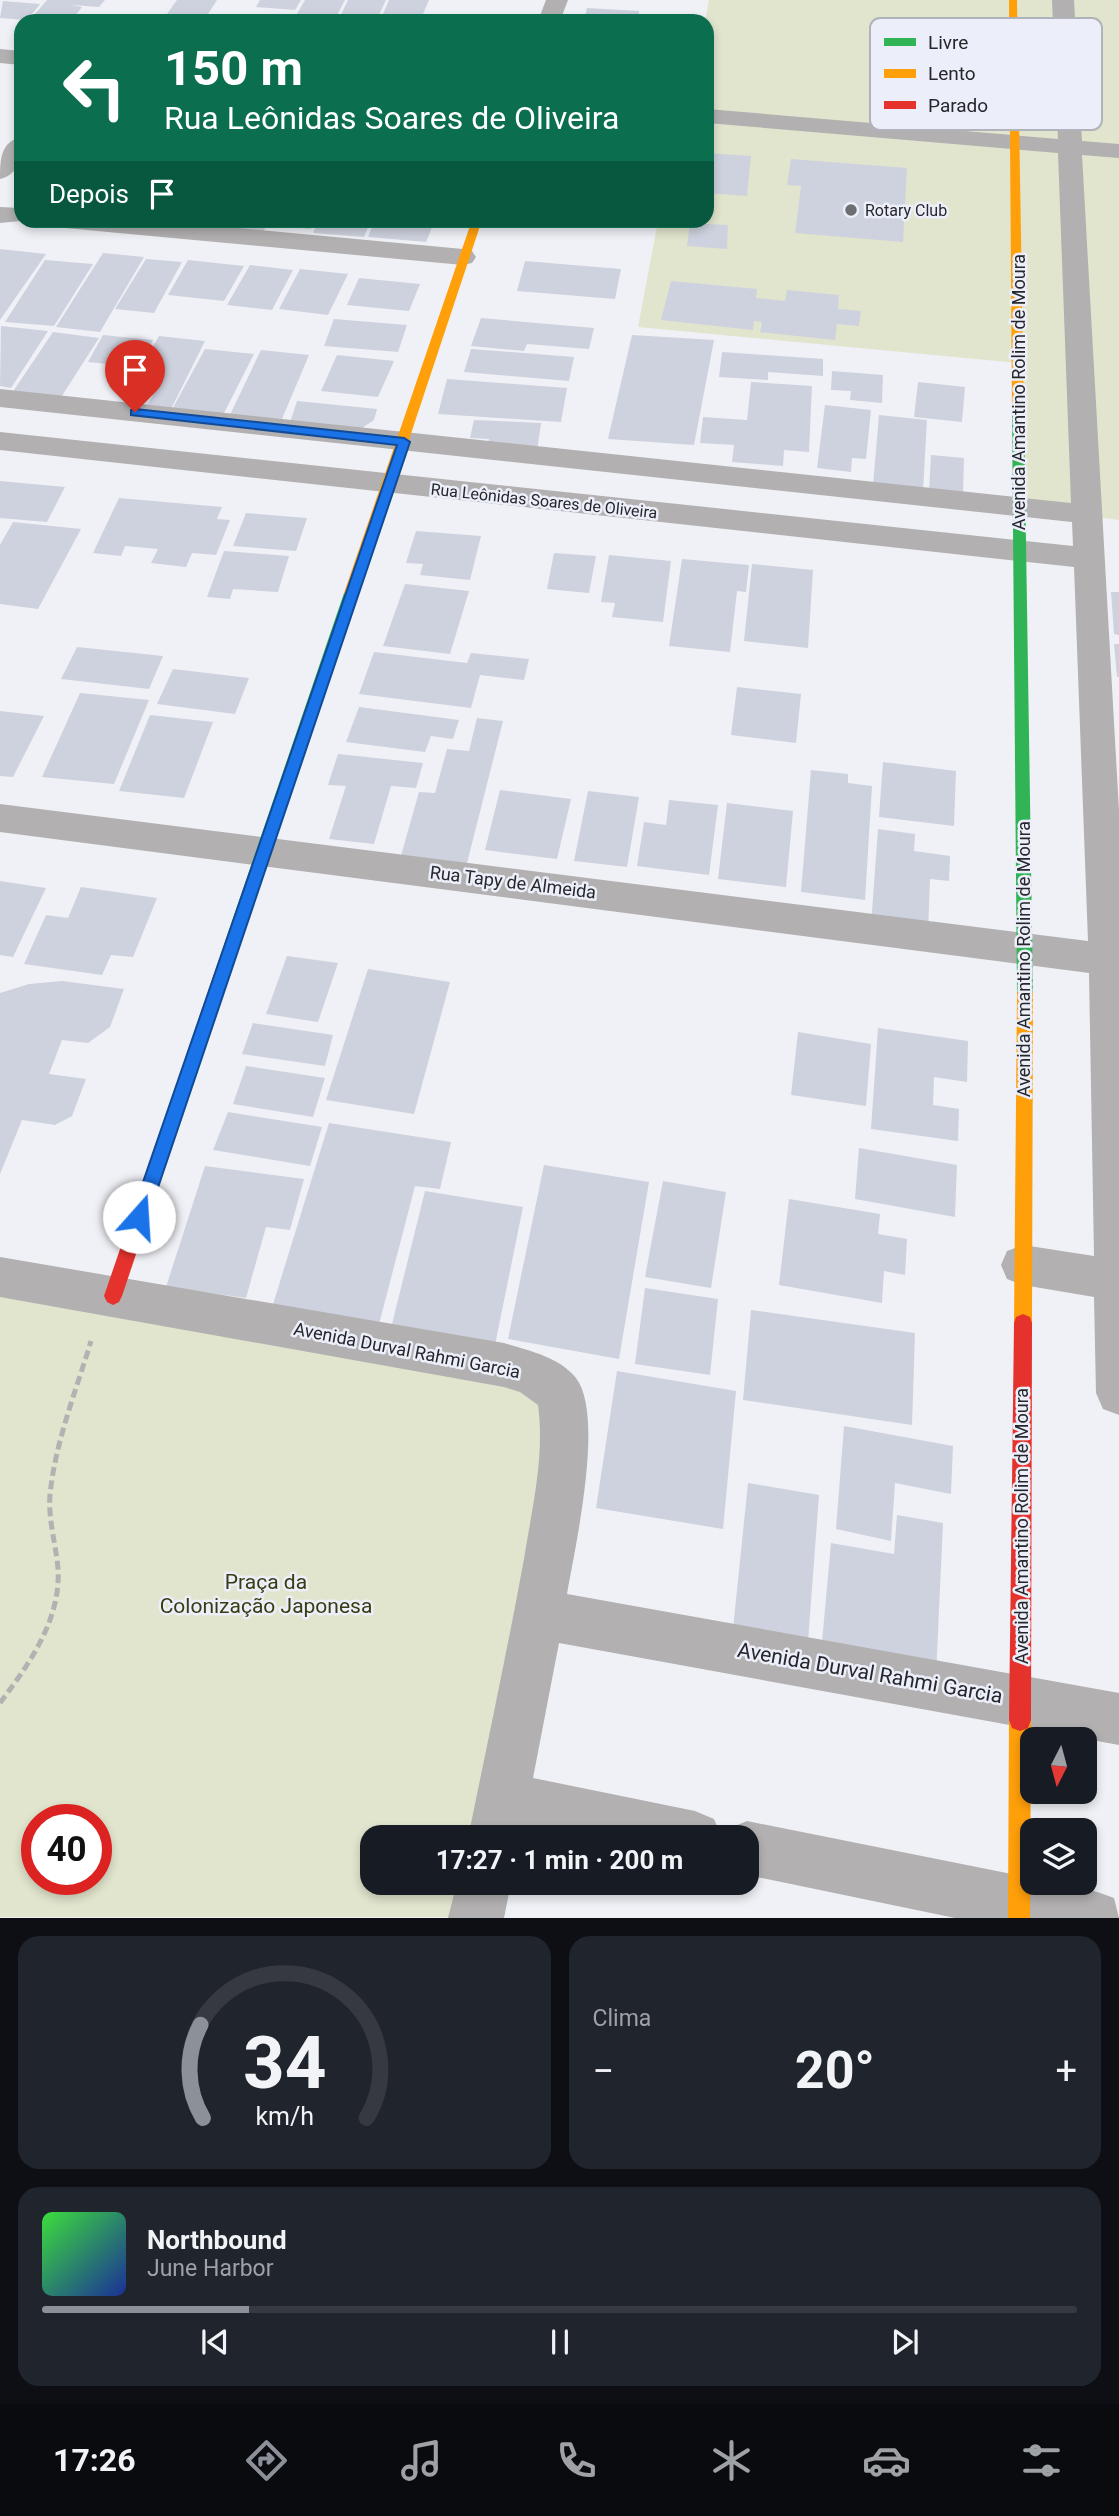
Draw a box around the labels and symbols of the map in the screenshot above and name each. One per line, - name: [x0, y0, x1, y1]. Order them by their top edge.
- legend: [870, 18, 1102, 130]
- text: Livre: [928, 31, 968, 54]
- text: Lento: [928, 62, 976, 85]
- text: Parado: [928, 94, 988, 117]
- place label: Rotary Club: [865, 201, 947, 220]
- marker: Rotary Club: [843, 202, 859, 218]
- street label: Avenida Amantino Rolim de Moura: [1008, 254, 1029, 530]
- pin: [105, 340, 165, 412]
- street label: Rua Leônidas Soares de Oliveira: [430, 480, 658, 522]
- street label: Avenida Amantino Rolim de Moura: [1013, 821, 1034, 1097]
- street label: Rua Tapy de Almeida: [429, 861, 597, 903]
- position arrow: [102, 1180, 176, 1254]
- street label: Avenida Durval Rahmi Garcia: [292, 1318, 522, 1382]
- street label: Avenida Amantino Rolim de Moura: [1011, 1388, 1032, 1664]
- park label: Praça da Colonização Japonesa: [160, 1570, 372, 1618]
- street label: Avenida Durval Rahmi Garcia: [736, 1638, 1004, 1708]
- north arrow: [1020, 1727, 1097, 1804]
- speed limit sign: 40: [21, 1804, 112, 1895]

